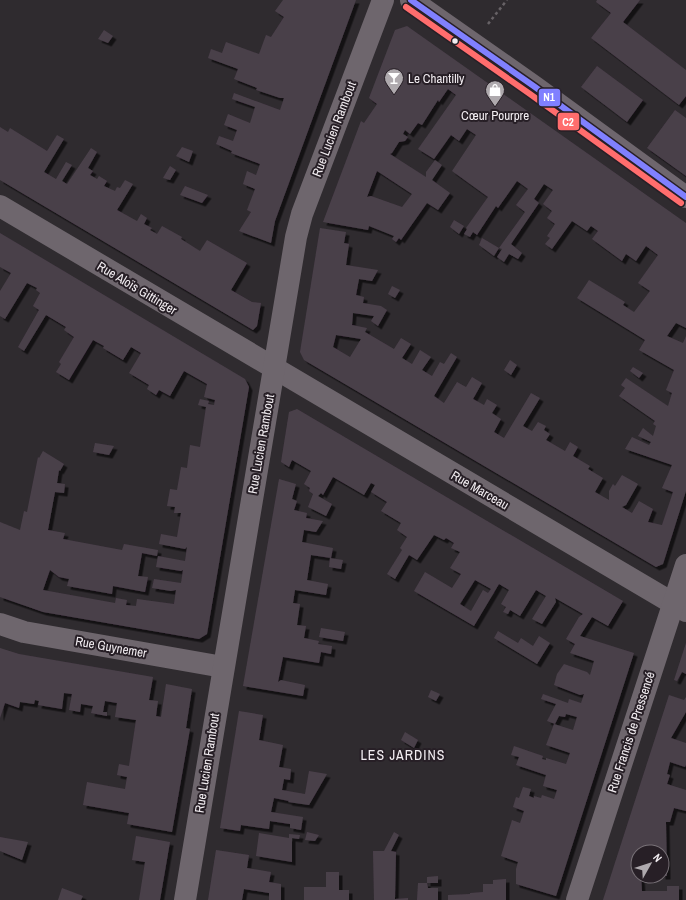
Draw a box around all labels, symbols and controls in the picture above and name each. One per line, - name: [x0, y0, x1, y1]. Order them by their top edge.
- unlabelled marker: [450, 36, 460, 46]
- bar icon: Le Chantilly: [383, 67, 405, 95]
- place label: Le Chantilly: [408, 70, 465, 87]
- street label: Rue Lucien Rambout: [308, 79, 360, 179]
- shop icon: Cœur Pourpre: [484, 79, 506, 107]
- line badge: N1: [538, 88, 561, 107]
- text: N1: [543, 90, 555, 104]
- place label: Cœur Pourpre: [461, 107, 529, 124]
- line badge: C2: [557, 112, 580, 131]
- text: C2: [562, 115, 574, 129]
- street label: Rue Aloïs Gittinger: [94, 258, 180, 319]
- street label: Rue Lucien Rambout: [244, 393, 278, 495]
- street label: Rue Marceau: [448, 467, 512, 513]
- street label: Rue Guynemer: [74, 632, 149, 662]
- street label: Rue Francis de Pressencé: [603, 669, 659, 795]
- street label: Rue Lucien Rambout: [191, 712, 223, 814]
- district label: LES JARDINS: [360, 746, 446, 764]
- north arrow: [630, 844, 670, 884]
- text: N: [650, 851, 665, 865]

